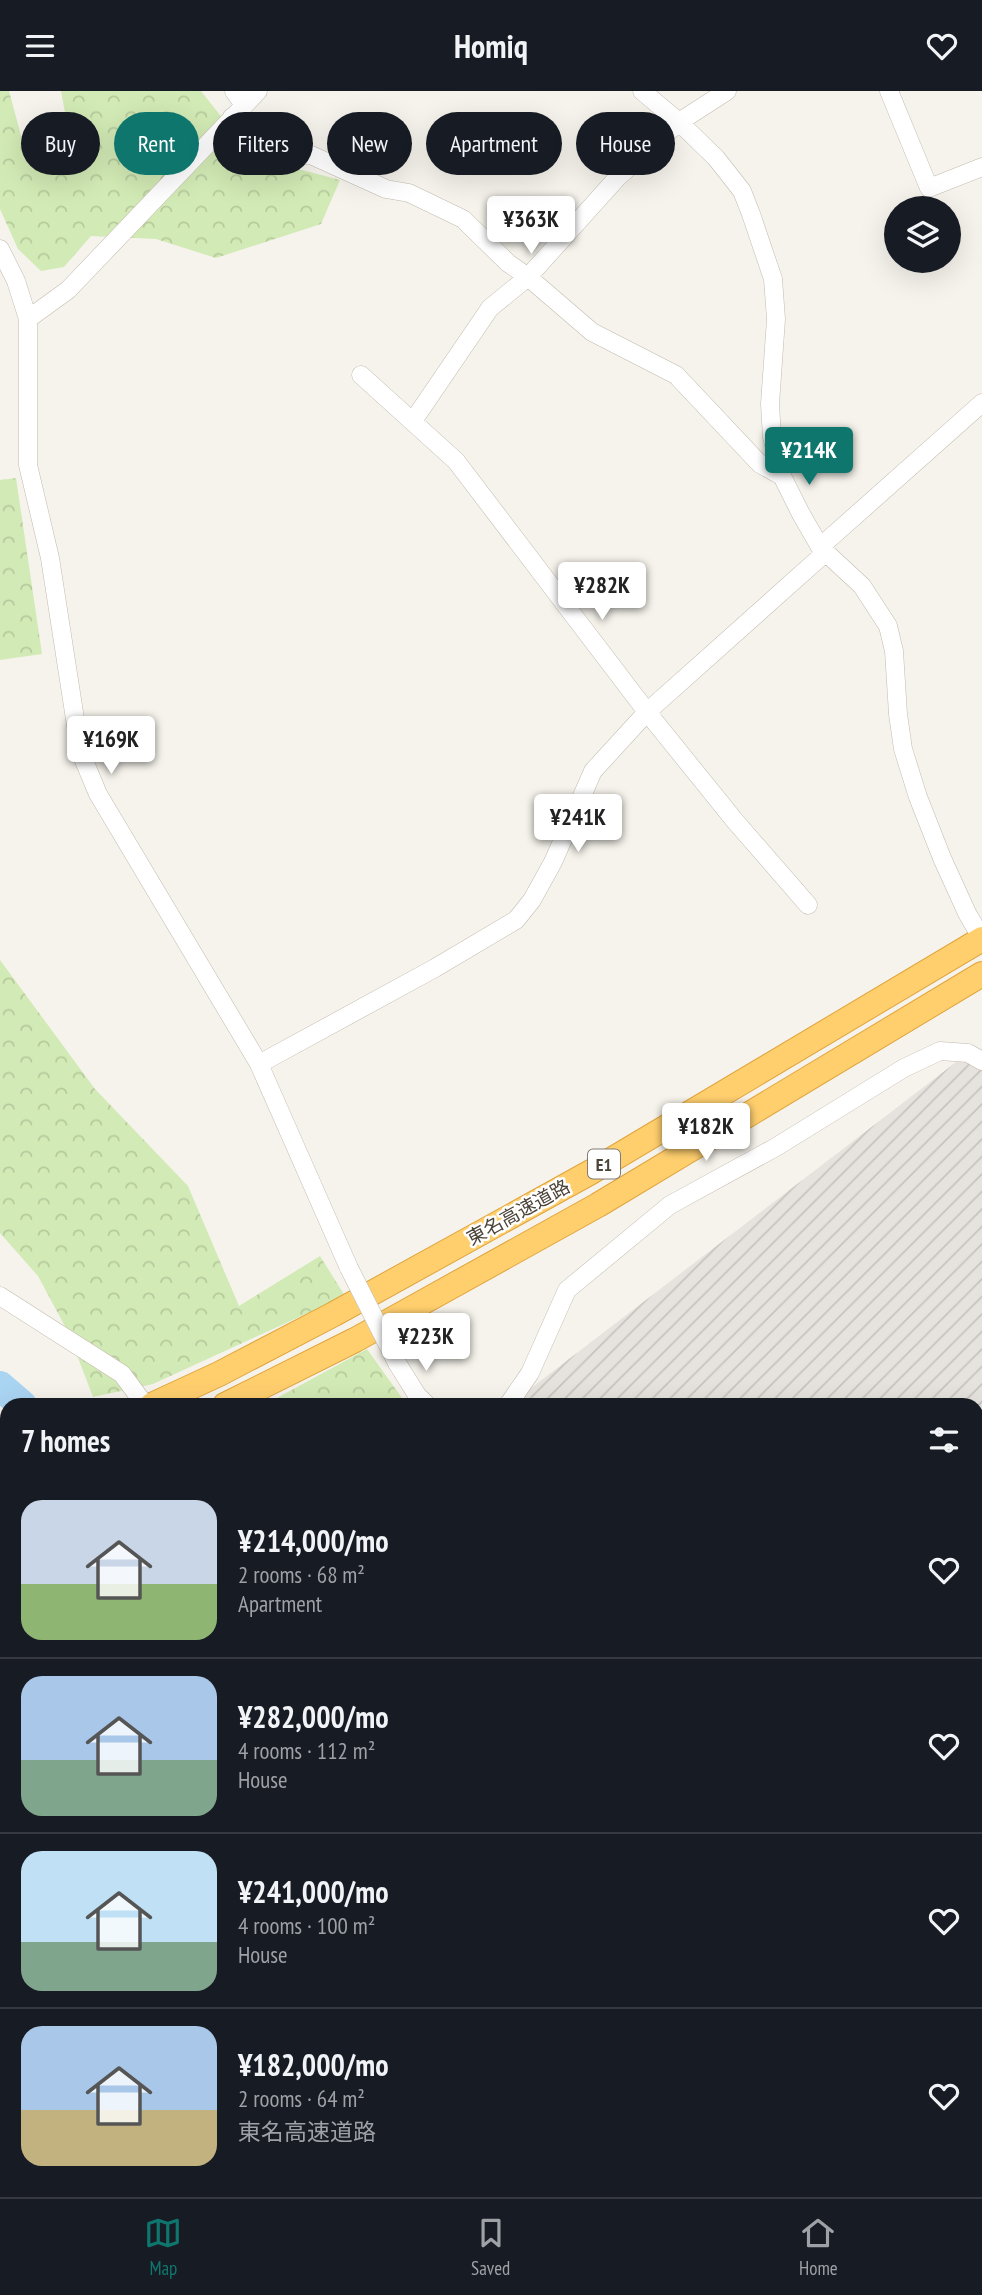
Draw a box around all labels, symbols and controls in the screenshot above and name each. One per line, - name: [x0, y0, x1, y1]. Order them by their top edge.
- text: Homiq: [454, 25, 528, 67]
- icon: menu: [21, 27, 59, 65]
- icon: heart: [923, 27, 961, 65]
- chip: Buy: [21, 112, 100, 175]
- chip: Rent: [114, 112, 199, 175]
- chip: Filters: [213, 112, 313, 175]
- chip: New: [327, 112, 412, 175]
- chip: Apartment: [426, 112, 562, 175]
- chip: House: [576, 112, 675, 175]
- map controls: [884, 196, 961, 273]
- button: layers: [884, 196, 961, 273]
- pin: ¥363K: [482, 197, 580, 256]
- text: ¥363K: [503, 204, 559, 233]
- pin: ¥214K: [760, 427, 858, 487]
- text: ¥214K: [781, 435, 837, 464]
- pin: ¥282K: [553, 563, 651, 622]
- text: ¥282K: [574, 570, 630, 599]
- pin: ¥169K: [62, 717, 160, 776]
- text: ¥169K: [83, 724, 139, 753]
- pin: ¥241K: [529, 795, 627, 854]
- text: ¥241K: [550, 802, 606, 831]
- pin: ¥182K: [657, 1103, 755, 1163]
- text: ¥182K: [678, 1111, 734, 1140]
- road number: E1: [588, 1149, 620, 1179]
- street label: 東名高速道路: [462, 1174, 574, 1250]
- pin: ¥223K: [377, 1313, 475, 1373]
- text: ¥223K: [398, 1321, 454, 1350]
- text: 7 homes: [21, 1421, 110, 1460]
- icon: filters: [925, 1421, 963, 1459]
- text: ¥214,000/mo: [238, 1521, 389, 1560]
- icon: home: [77, 1528, 161, 1612]
- icon: heart: [925, 1551, 963, 1589]
- text: 2 rooms · 68 m²: [238, 1560, 365, 1589]
- text: Apartment: [238, 1589, 322, 1618]
- text: ¥282,000/mo: [238, 1697, 389, 1736]
- icon: home: [77, 1704, 161, 1788]
- icon: heart: [925, 1727, 963, 1765]
- text: 4 rooms · 112 m²: [238, 1736, 375, 1765]
- text: House: [238, 1765, 288, 1794]
- text: ¥241,000/mo: [238, 1872, 389, 1911]
- icon: home: [77, 1879, 161, 1963]
- icon: heart: [925, 1902, 963, 1940]
- text: 4 rooms · 100 m²: [238, 1911, 375, 1940]
- text: House: [238, 1940, 288, 1969]
- text: ¥182,000/mo: [238, 2045, 389, 2084]
- icon: home: [77, 2054, 161, 2138]
- icon: heart: [925, 2077, 963, 2115]
- text: 2 rooms · 64 m²: [238, 2084, 365, 2113]
- text: 東名高速道路: [238, 2117, 376, 2146]
- tab: Map: [144, 2214, 182, 2280]
- tab: Saved: [471, 2214, 510, 2280]
- tab: Home: [799, 2214, 838, 2280]

